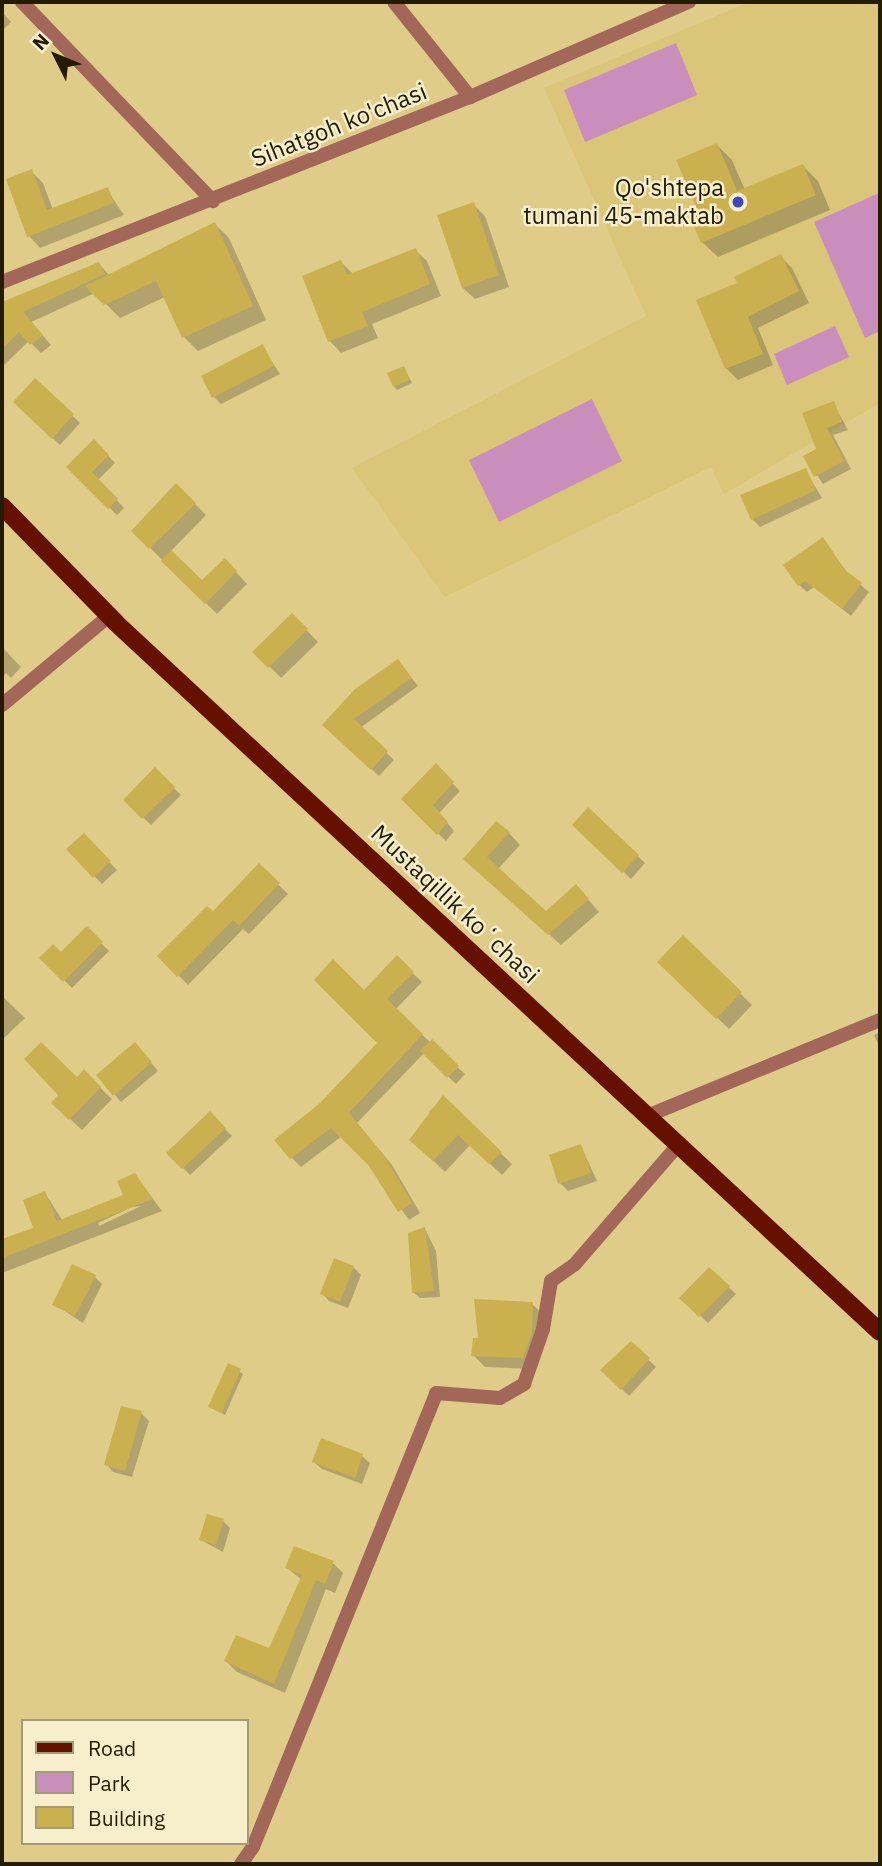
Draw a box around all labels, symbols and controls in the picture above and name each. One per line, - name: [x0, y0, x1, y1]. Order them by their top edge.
- north arrow: [21, 21, 91, 91]
- text: N: [27, 28, 54, 55]
- street label: Sihatgoh ko'chasi: [247, 77, 431, 173]
- place label: Qo'shtepa tumani 45-maktab: [523, 174, 724, 230]
- marker: Qo'shtepa tumani 45-maktab: [730, 194, 746, 210]
- street label: Mustaqillik koʻchasi: [365, 819, 545, 989]
- legend: [21, 1719, 248, 1845]
- text: Road: [88, 1734, 136, 1762]
- text: Park: [88, 1769, 131, 1797]
- text: Building: [88, 1804, 165, 1832]

